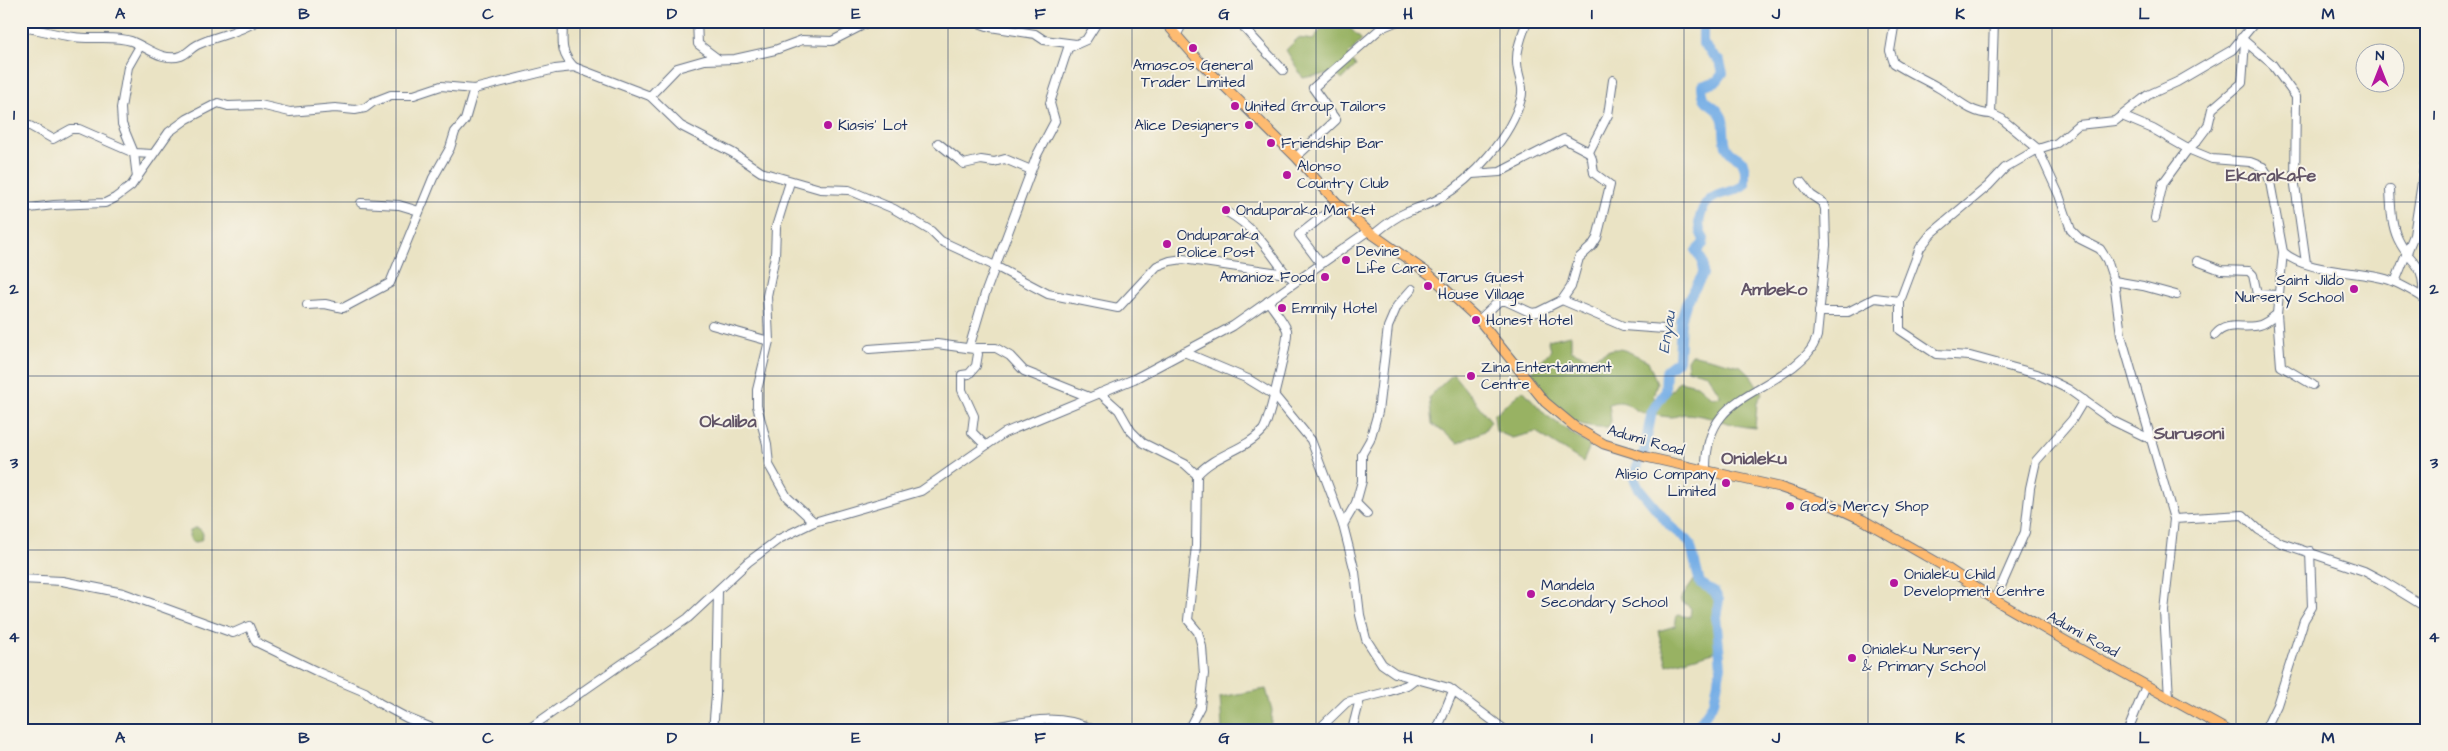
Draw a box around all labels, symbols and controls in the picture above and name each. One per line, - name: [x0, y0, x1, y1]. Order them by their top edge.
- text: A: [115, 3, 126, 25]
- text: B: [298, 3, 310, 25]
- text: C: [482, 3, 494, 25]
- text: D: [667, 3, 678, 25]
- text: E: [851, 3, 861, 25]
- text: F: [1034, 3, 1046, 25]
- text: G: [1218, 3, 1230, 25]
- text: H: [1403, 3, 1413, 25]
- text: I: [1591, 3, 1593, 25]
- text: J: [1771, 3, 1781, 25]
- text: K: [1955, 3, 1965, 25]
- text: L: [2138, 3, 2150, 25]
- text: M: [2321, 3, 2335, 25]
- marker: Amascos General Trader Limited: [1187, 42, 1199, 54]
- north arrow: [2356, 42, 2406, 92]
- text: N: [2376, 46, 2385, 66]
- place label: Amascos General Trader Limited: [1133, 55, 1253, 93]
- place label: United Group Tailors: [1245, 96, 1386, 117]
- marker: United Group Tailors: [1229, 100, 1241, 112]
- text: 1: [13, 104, 16, 126]
- text: 1: [2433, 104, 2436, 126]
- place label: Kiasis' Lot: [838, 115, 908, 136]
- place label: Alice Designers: [1134, 115, 1239, 137]
- marker: Kiasis' Lot: [822, 119, 834, 131]
- marker: Alice Designers: [1243, 119, 1255, 131]
- place label: Friendship Bar: [1281, 133, 1383, 154]
- marker: Friendship Bar: [1265, 137, 1277, 149]
- place label: Alonso Country Club: [1297, 156, 1389, 195]
- district label: Ekarakafe: [2226, 163, 2317, 188]
- marker: Alonso Country Club: [1281, 169, 1293, 181]
- place label: Onduparaka Market: [1236, 200, 1375, 221]
- marker: Onduparaka Market: [1220, 204, 1232, 216]
- place label: Onduparaka Police Post: [1177, 225, 1259, 263]
- marker: Onduparaka Police Post: [1161, 238, 1173, 250]
- place label: Devine Life Care: [1356, 241, 1426, 279]
- marker: Devine Life Care: [1340, 254, 1352, 266]
- place label: Amanioz Food: [1219, 267, 1315, 288]
- place label: Tarus Guest House Village: [1438, 267, 1525, 306]
- place label: Saint Jildo Nursery School: [2235, 270, 2345, 309]
- marker: Amanioz Food: [1319, 271, 1331, 283]
- district label: Ambeko: [1741, 277, 1808, 302]
- text: 2: [8, 278, 19, 300]
- text: 2: [2428, 278, 2439, 300]
- marker: Tarus Guest House Village: [1422, 280, 1434, 292]
- marker: Saint Jildo Nursery School: [2348, 283, 2360, 295]
- place label: Emmily Hotel: [1292, 298, 1377, 320]
- marker: Emmily Hotel: [1276, 302, 1288, 314]
- water label: Enyau: [1653, 309, 1682, 355]
- place label: Honest Hotel: [1486, 310, 1573, 331]
- marker: Honest Hotel: [1470, 314, 1482, 326]
- place label: Zina Entertainment Centre: [1481, 357, 1612, 395]
- marker: Zina Entertainment Centre: [1465, 370, 1477, 382]
- district label: Okaliba: [699, 409, 757, 434]
- street label: Adumi Road: [1605, 419, 1687, 462]
- district label: Surusoni: [2153, 421, 2225, 446]
- district label: Onialeku: [1721, 446, 1787, 471]
- text: 3: [9, 452, 19, 474]
- text: 3: [2429, 452, 2439, 474]
- place label: Alisio Company Limited: [1615, 464, 1716, 502]
- marker: Alisio Company Limited: [1720, 477, 1732, 489]
- place label: God's Mercy Shop: [1800, 496, 1929, 518]
- marker: God's Mercy Shop: [1784, 500, 1796, 512]
- place label: Onialeku Child Development Centre: [1904, 564, 2045, 602]
- place label: Mandela Secondary School: [1541, 575, 1668, 614]
- marker: Onialeku Child Development Centre: [1888, 577, 1900, 589]
- marker: Mandela Secondary School: [1525, 588, 1537, 600]
- street label: Adumi Road: [2043, 606, 2123, 663]
- text: 4: [9, 626, 20, 648]
- text: 4: [2429, 626, 2440, 648]
- place label: Onialeku Nursery & Primary School: [1862, 639, 1986, 678]
- marker: Onialeku Nursery & Primary School: [1846, 652, 1858, 664]
- text: A: [115, 727, 126, 749]
- text: B: [298, 727, 310, 749]
- text: C: [482, 727, 494, 749]
- text: D: [667, 727, 678, 749]
- text: E: [851, 727, 861, 749]
- text: F: [1034, 727, 1046, 749]
- text: G: [1218, 727, 1230, 749]
- text: H: [1403, 727, 1413, 749]
- text: I: [1591, 727, 1593, 749]
- text: J: [1771, 727, 1781, 749]
- text: K: [1955, 727, 1965, 749]
- text: L: [2138, 727, 2150, 749]
- text: M: [2321, 727, 2335, 749]

